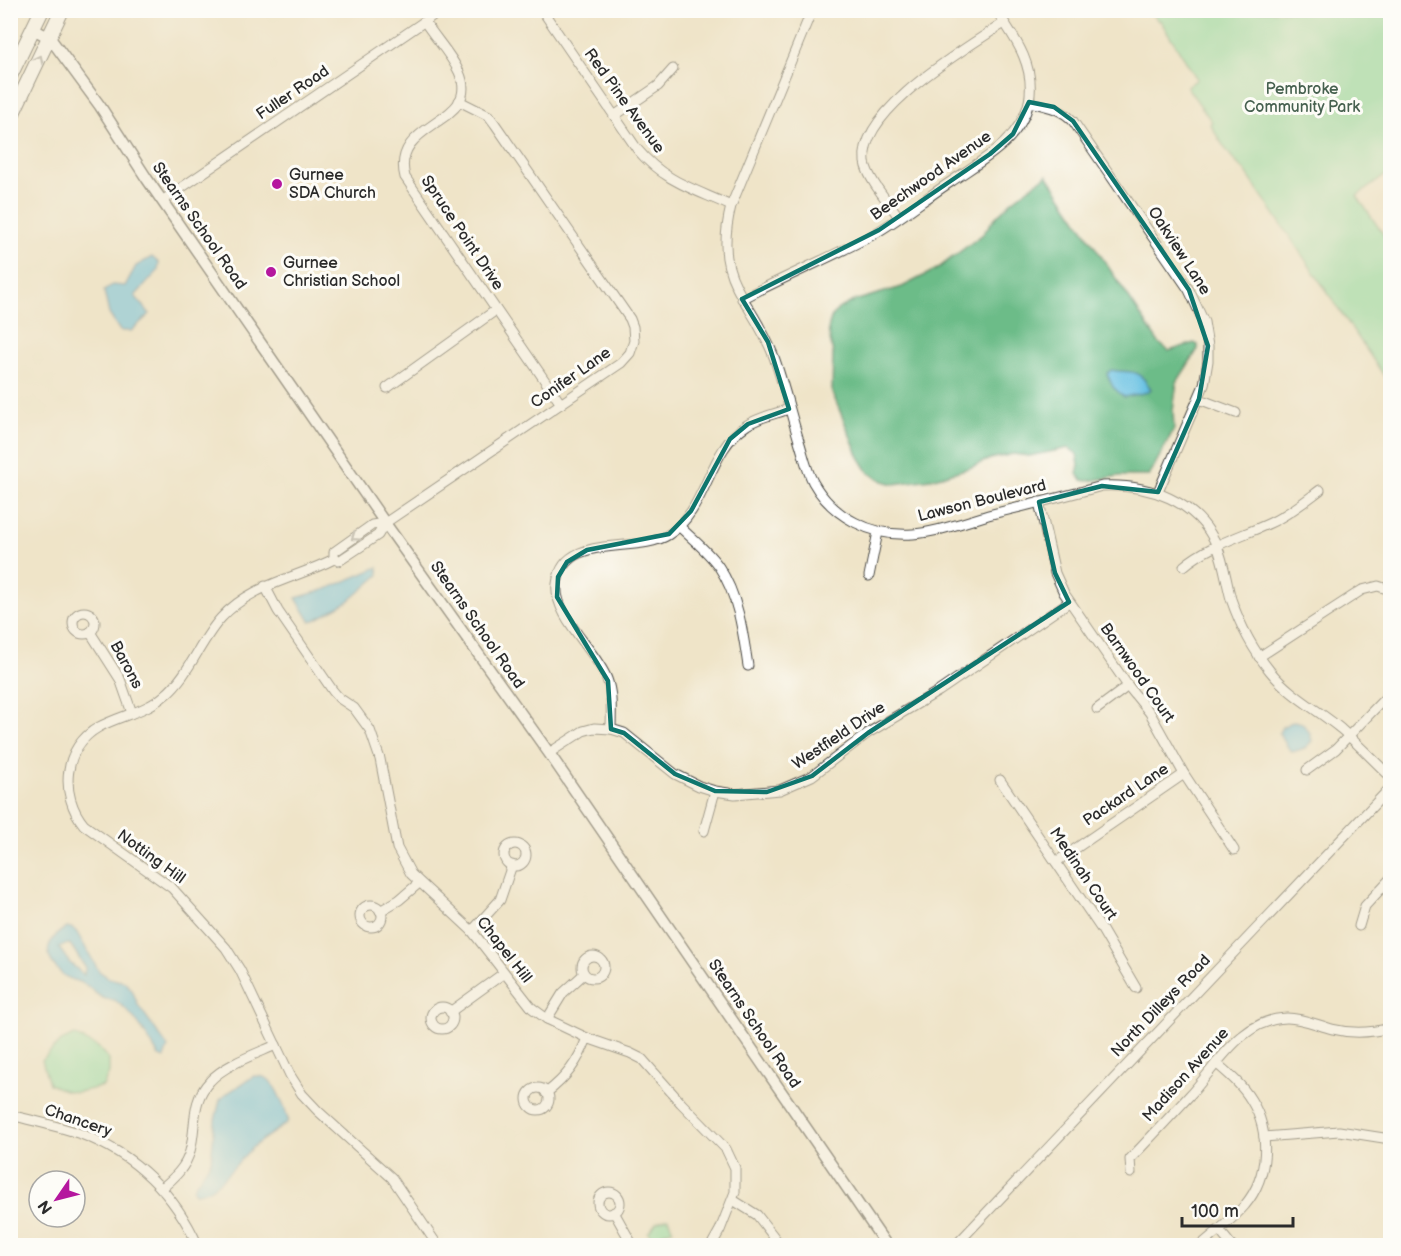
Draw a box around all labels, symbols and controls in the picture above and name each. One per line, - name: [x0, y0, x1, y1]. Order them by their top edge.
- street label: Red Pine Avenue: [580, 45, 669, 157]
- one-way arrow: [32, 55, 43, 65]
- street label: Fuller Road: [253, 62, 333, 124]
- park label: Pembroke Community Park: [1244, 80, 1360, 117]
- street label: Beechwood Avenue: [867, 127, 995, 225]
- street label: Stearns School Road: [148, 159, 250, 293]
- place label: Gurnee SDA Church: [289, 166, 376, 203]
- street label: Spruce Point Drive: [417, 172, 508, 294]
- marker: Gurnee SDA Church: [270, 177, 284, 191]
- street label: Oakview Lane: [1143, 203, 1215, 299]
- place label: Gurnee Christian School: [283, 254, 400, 291]
- marker: Gurnee Christian School: [264, 265, 278, 279]
- street label: Conifer Lane: [527, 343, 615, 413]
- street label: Lawson Boulevard: [916, 476, 1048, 526]
- one-way arrow: [351, 530, 362, 541]
- street label: Stearns School Road: [426, 558, 528, 692]
- street label: Barnwood Court: [1096, 620, 1178, 726]
- street label: Barons: [106, 638, 147, 692]
- street label: Westfield Drive: [789, 698, 889, 774]
- street label: Packard Lane: [1080, 759, 1173, 831]
- street label: Medinah Court: [1045, 824, 1121, 924]
- street label: Notting Hill: [113, 826, 189, 888]
- street label: Chapel Hill: [472, 913, 536, 987]
- street label: North Dilleys Road: [1107, 951, 1215, 1061]
- street label: Stearns School Road: [704, 956, 804, 1092]
- street label: Madison Avenue: [1139, 1024, 1233, 1126]
- street label: Chancery: [42, 1101, 115, 1142]
- north arrow: [27, 1169, 87, 1229]
- scale bar: [1182, 1190, 1293, 1228]
- text: N: [35, 1196, 57, 1217]
- text: 100 m: [1191, 1201, 1239, 1222]

